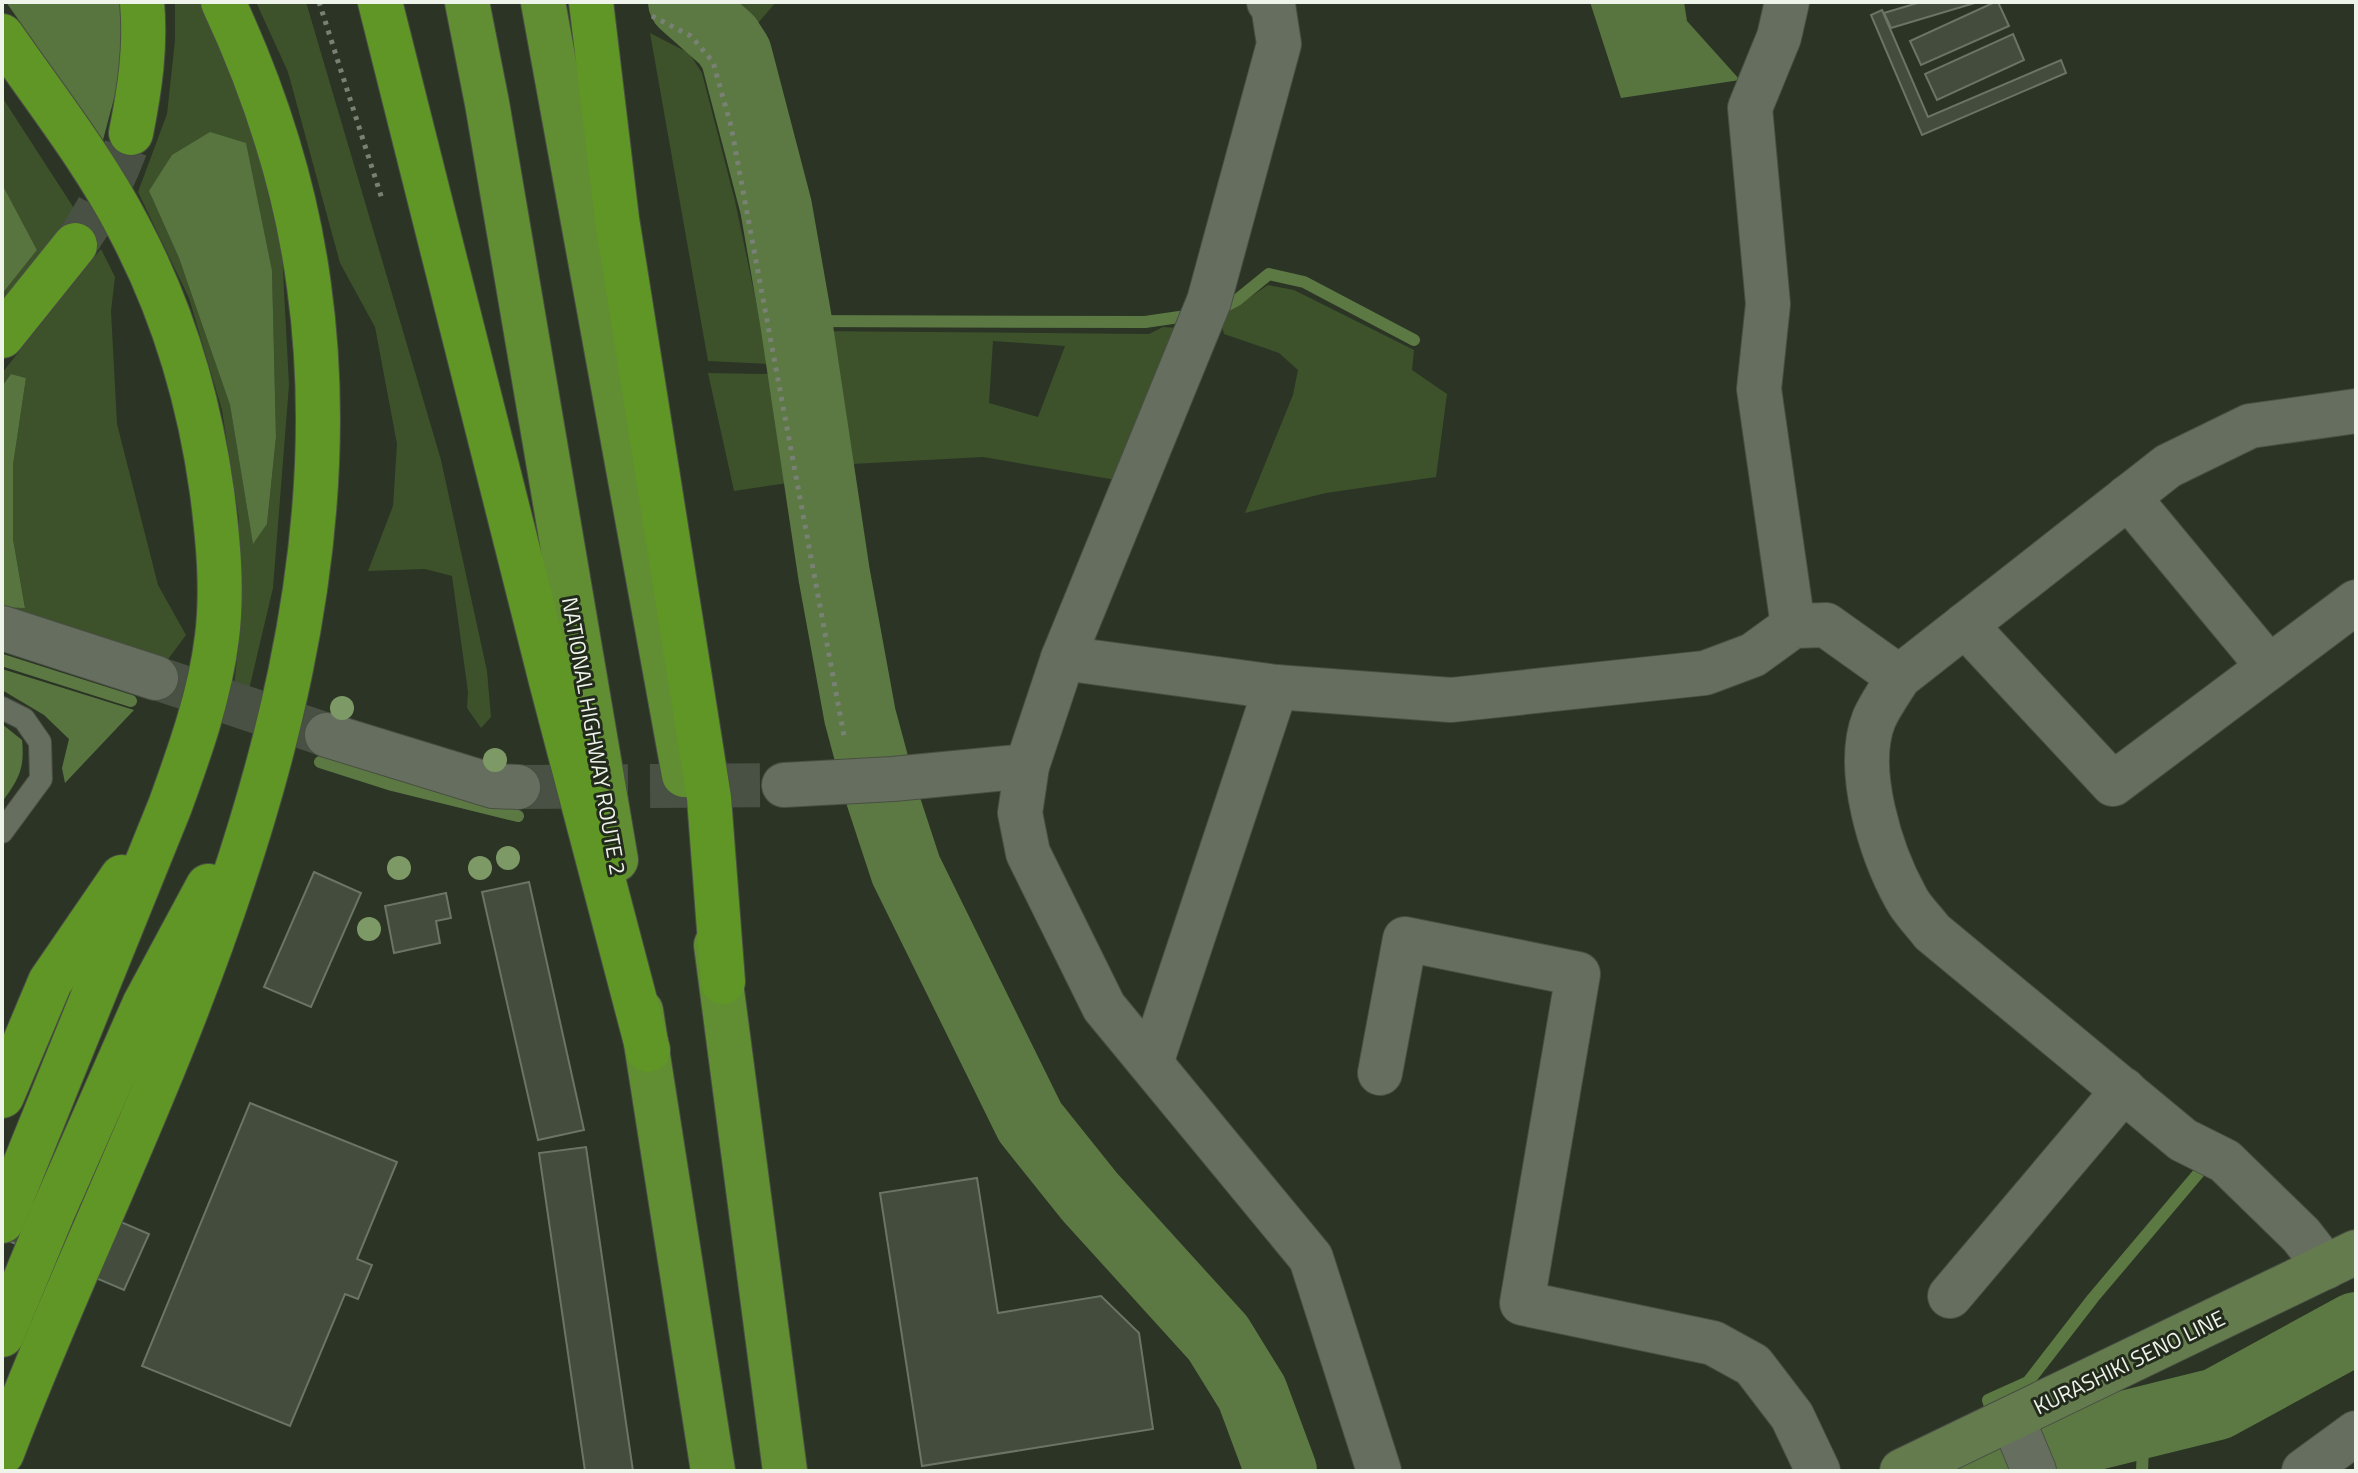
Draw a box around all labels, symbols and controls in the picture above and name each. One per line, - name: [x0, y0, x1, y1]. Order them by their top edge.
- street label: NATIONAL HIGHWAY ROUTE 2: [553, 595, 635, 877]
- street label: KURASHIKI SENO LINE: [2027, 1301, 2231, 1423]

